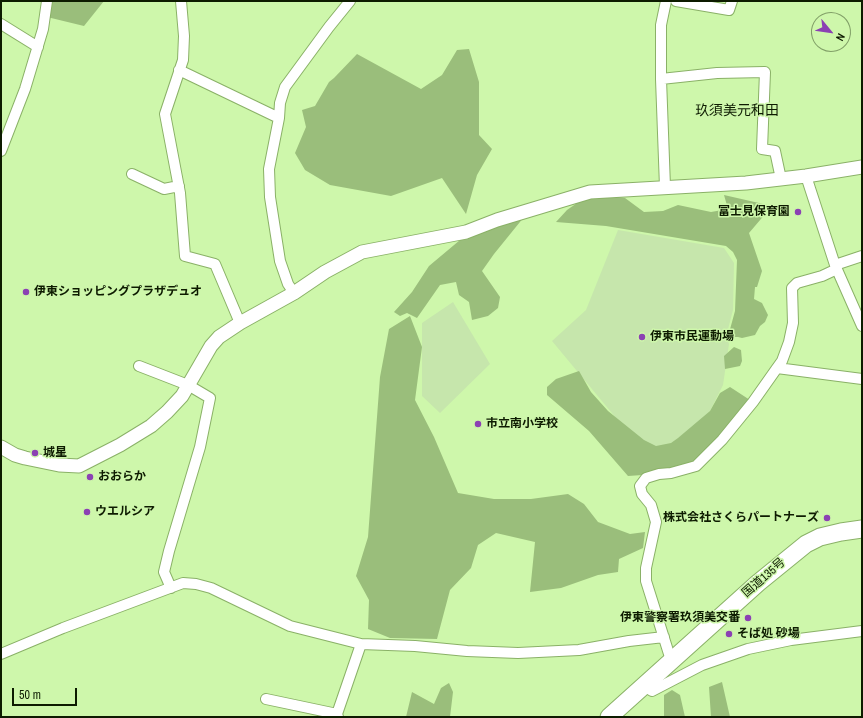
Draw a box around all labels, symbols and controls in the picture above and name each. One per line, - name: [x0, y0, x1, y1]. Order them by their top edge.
- north arrow: [811, 12, 851, 52]
- text: N: [833, 31, 848, 44]
- district label: 玖須美元和田: [695, 103, 779, 119]
- place label: 富士見保育園: [718, 205, 790, 219]
- marker: 富士見保育園: [793, 207, 803, 217]
- place label: 伊東ショッピングプラザデュオ: [34, 285, 202, 299]
- marker: 伊東ショッピングプラザデュオ: [21, 287, 31, 297]
- place label: 伊東市民運動場: [650, 330, 734, 344]
- marker: 伊東市民運動場: [637, 332, 647, 342]
- place label: 市立南小学校: [486, 417, 558, 431]
- marker: 市立南小学校: [473, 419, 483, 429]
- place label: 城星: [43, 446, 67, 460]
- marker: 城星: [30, 448, 40, 458]
- place label: おおらか: [98, 470, 146, 484]
- marker: おおらか: [85, 472, 95, 482]
- place label: ウエルシア: [95, 505, 155, 519]
- marker: ウエルシア: [82, 507, 92, 517]
- place label: 株式会社さくらパートナーズ: [663, 511, 819, 525]
- marker: 株式会社さくらパートナーズ: [822, 513, 832, 523]
- street label: 国道135号: [739, 555, 789, 601]
- place label: 伊東警察署玖須美交番: [620, 611, 740, 625]
- marker: 伊東警察署玖須美交番: [743, 613, 753, 623]
- place label: そば処 砂場: [737, 627, 800, 641]
- marker: そば処 砂場: [724, 629, 734, 639]
- scale bar: [14, 680, 79, 706]
- text: 50 m: [19, 687, 41, 703]

